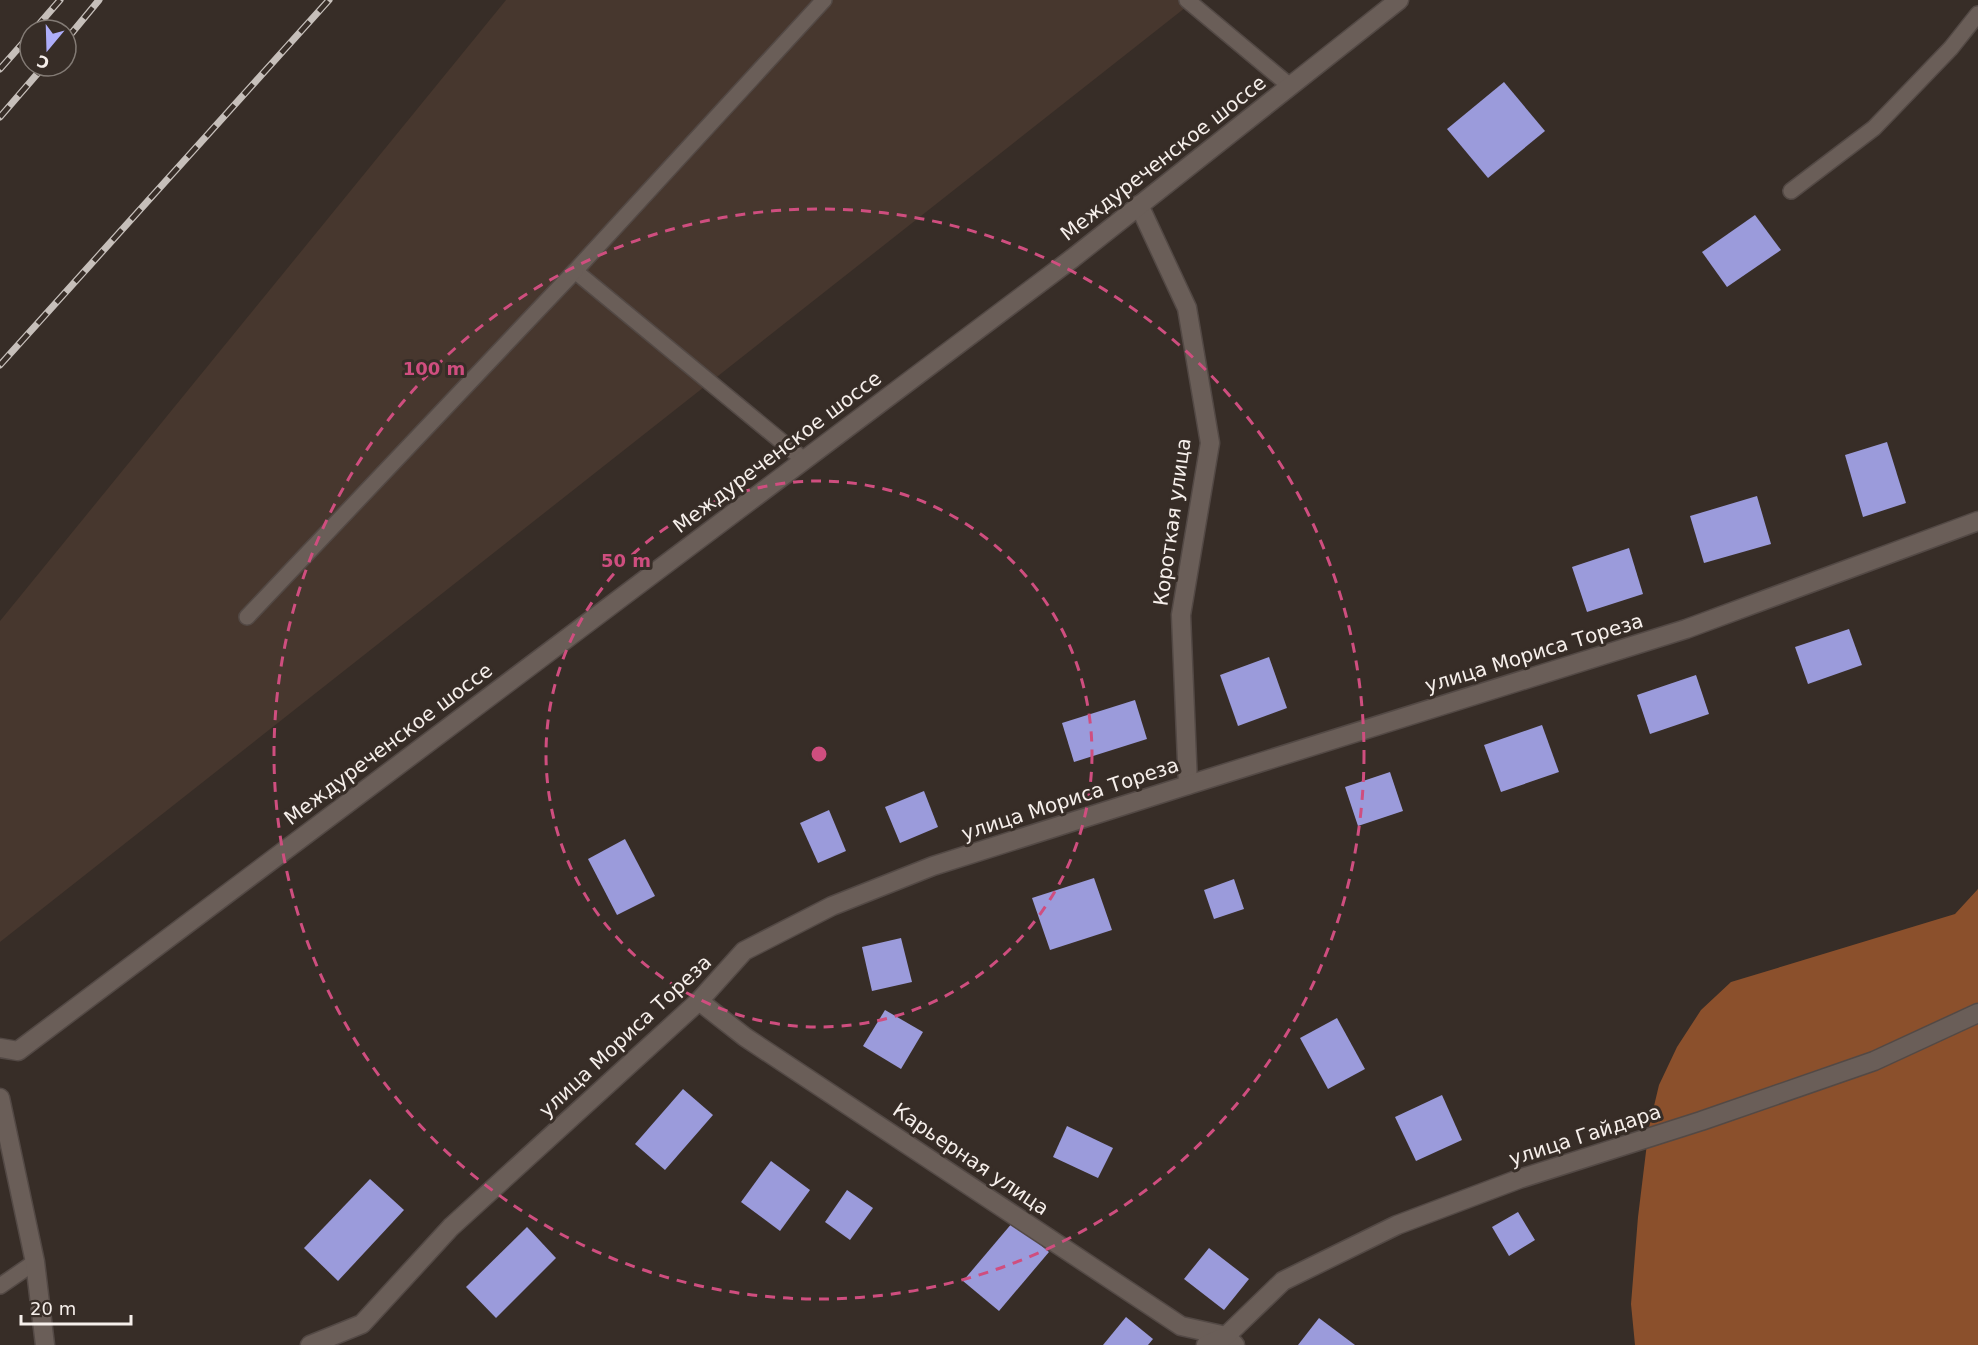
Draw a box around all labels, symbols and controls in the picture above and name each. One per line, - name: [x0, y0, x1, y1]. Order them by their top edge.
- north arrow: [18, 18, 78, 78]
- text: С: [35, 51, 52, 73]
- street label: Междуреченское шоссе: [1055, 70, 1271, 246]
- text: 100 m: [403, 358, 465, 379]
- street label: Междуреченское шоссе: [668, 366, 886, 538]
- street label: Короткая улица: [1148, 437, 1196, 607]
- text: 50 m: [601, 550, 651, 571]
- street label: улица Мориса Тореза: [1422, 608, 1646, 698]
- street label: Междуреченское шоссе: [279, 658, 497, 830]
- centre of rings: [809, 744, 829, 764]
- street label: улица Мориса Тореза: [958, 753, 1182, 845]
- street label: улица Мориса Тореза: [534, 950, 716, 1122]
- street label: Карьерная улица: [888, 1098, 1054, 1220]
- street label: улица Гайдара: [1506, 1099, 1664, 1171]
- scale bar: [21, 1288, 130, 1326]
- text: 20 m: [30, 1298, 76, 1319]

